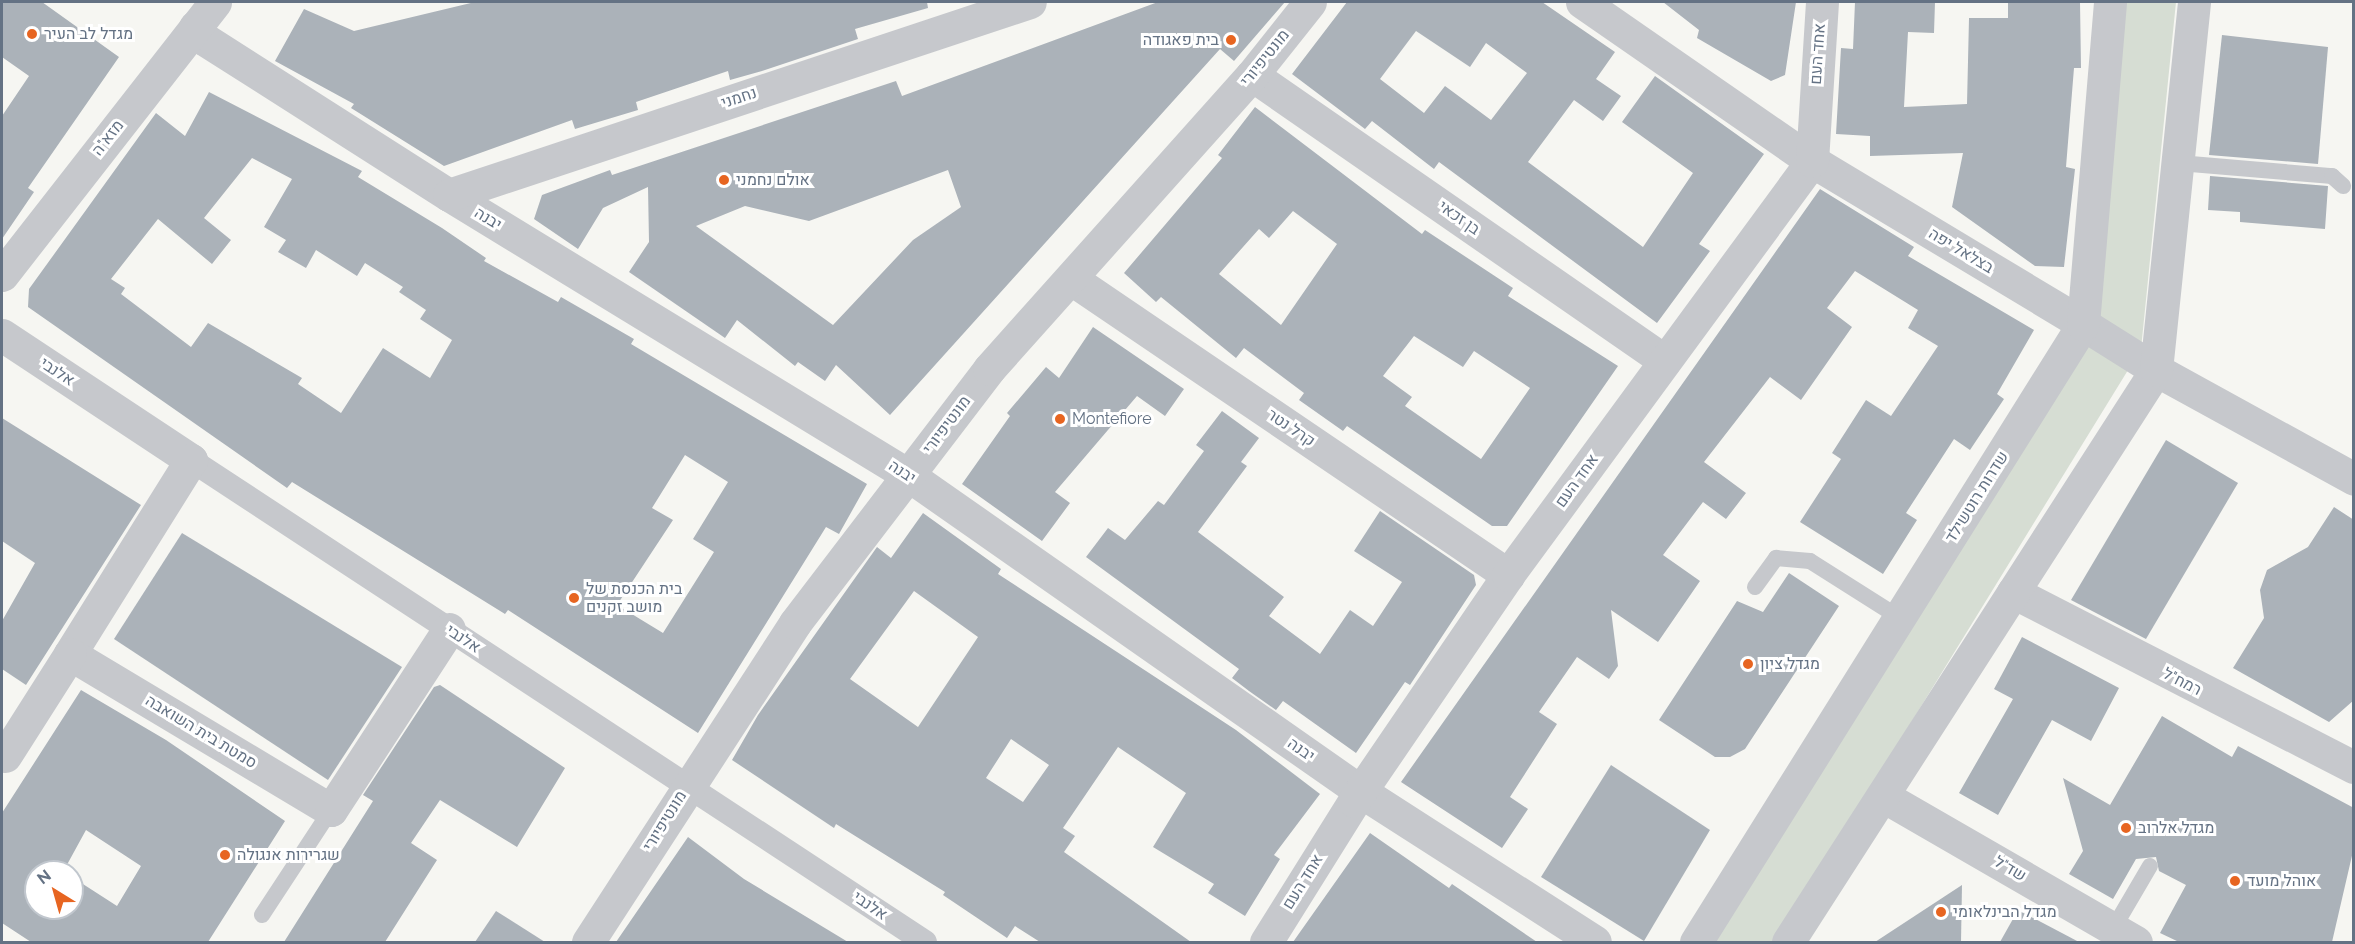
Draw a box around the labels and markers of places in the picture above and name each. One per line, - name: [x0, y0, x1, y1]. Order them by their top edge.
- place label: מגדל לב העיר: [44, 24, 133, 44]
- marker: מגדל לב העיר: [25, 27, 39, 41]
- place label: בית פאגודה: [1143, 30, 1219, 50]
- marker: בית פאגודה: [1224, 33, 1238, 47]
- place label: אולם נחמני: [736, 170, 810, 190]
- marker: אולם נחמני: [717, 173, 731, 187]
- place label: Montefiore: [1072, 409, 1152, 429]
- marker: Montefiore: [1053, 412, 1067, 426]
- place label: בית הכנסת של מושב זקנים: [586, 579, 682, 617]
- marker: בית הכנסת של מושב זקנים: [567, 591, 581, 605]
- place label: מגדל ציון: [1760, 654, 1820, 674]
- marker: מגדל ציון: [1741, 657, 1755, 671]
- place label: מגדל אלרוב: [2138, 818, 2214, 838]
- marker: מגדל אלרוב: [2119, 821, 2133, 835]
- place label: שגרירות אנגולה: [237, 845, 340, 865]
- marker: שגרירות אנגולה: [218, 848, 232, 862]
- place label: אוהל מועד: [2247, 871, 2316, 891]
- marker: אוהל מועד: [2228, 874, 2242, 888]
- place label: מגדל הבינלאומי: [1953, 902, 2057, 922]
- marker: מגדל הבינלאומי: [1934, 905, 1948, 919]

